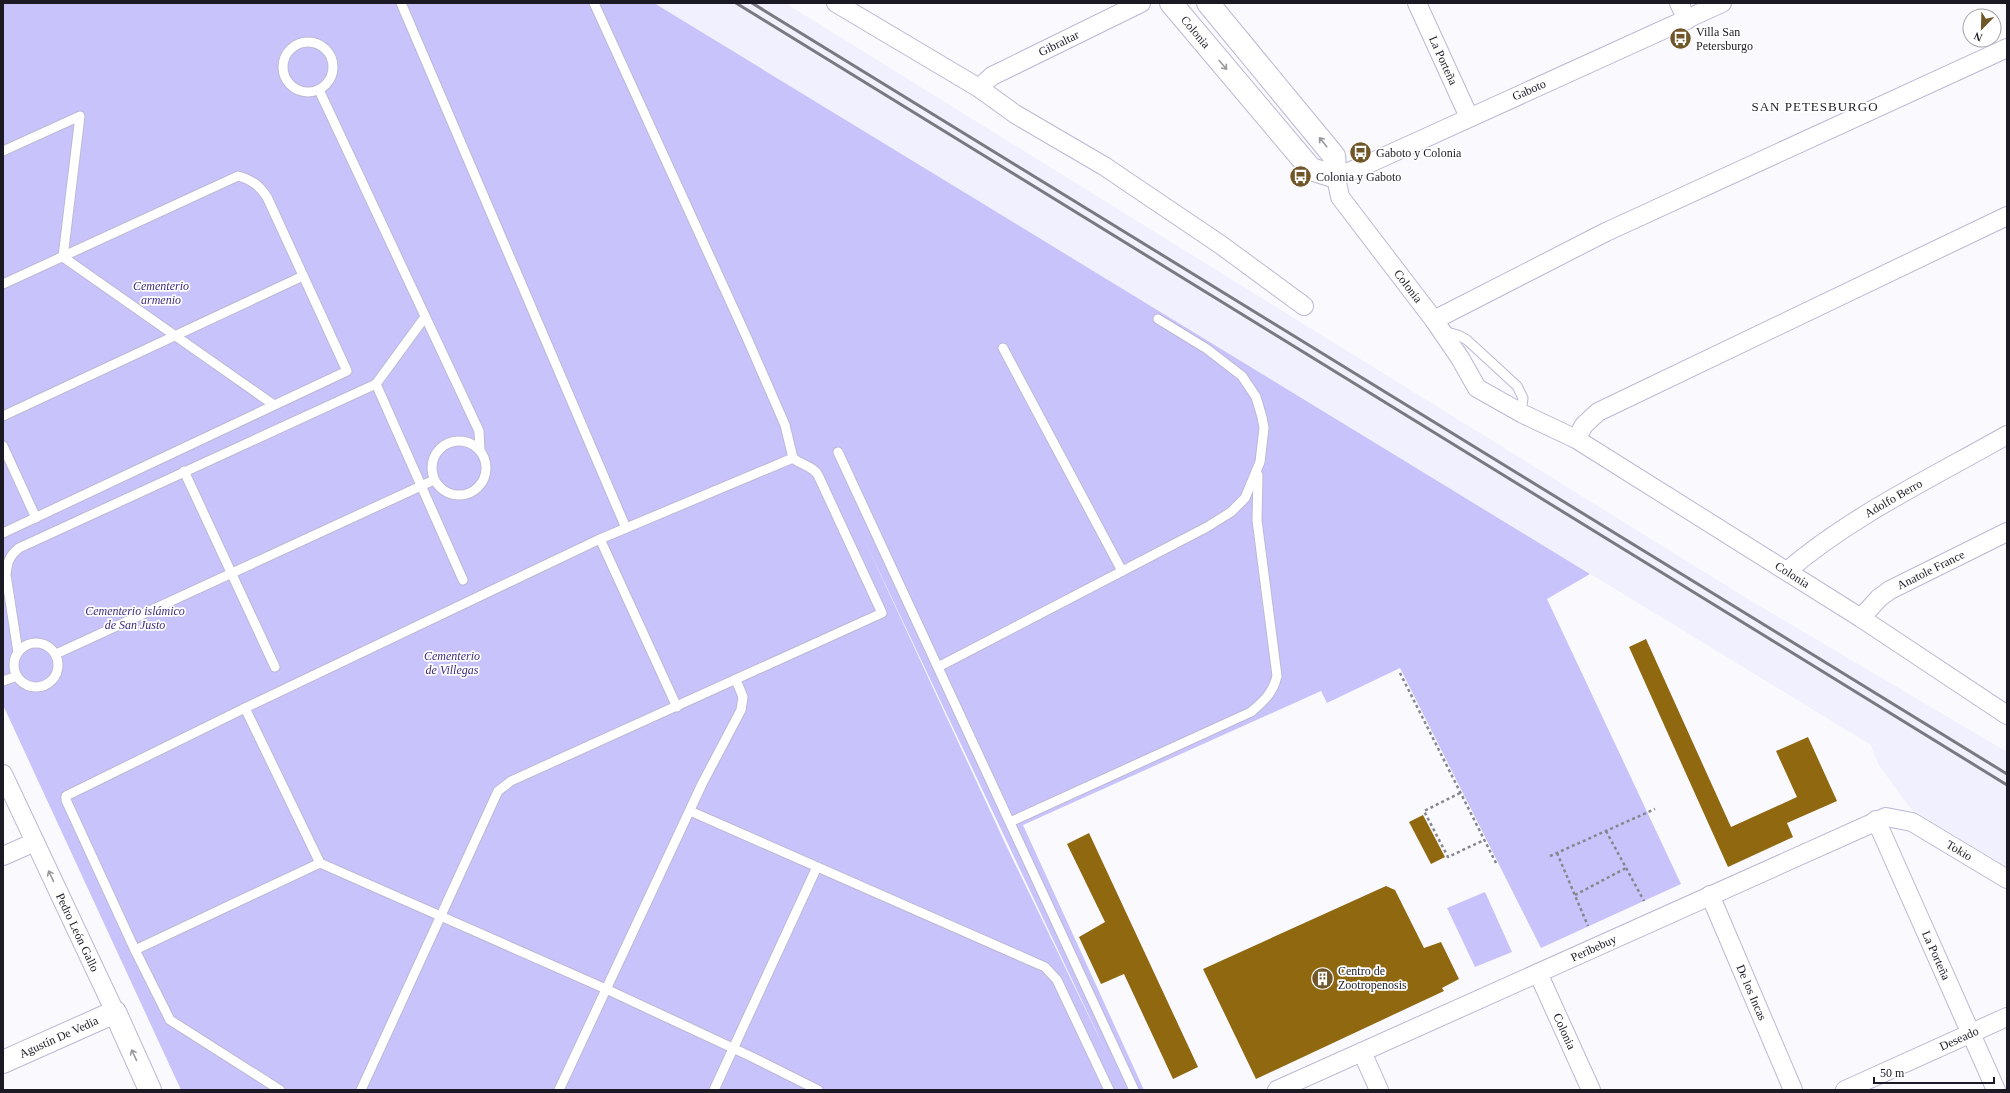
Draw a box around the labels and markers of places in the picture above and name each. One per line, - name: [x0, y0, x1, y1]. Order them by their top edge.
- place label: Villa San Petersburgo: [1696, 25, 1753, 53]
- bus stop icon: Villa San Petersburgo: [1667, 26, 1693, 52]
- bus stop icon: Gaboto y Colonia: [1348, 140, 1374, 166]
- place label: Gaboto y Colonia: [1376, 146, 1462, 160]
- bus stop icon: Colonia y Gaboto: [1287, 164, 1313, 190]
- place label: Colonia y Gaboto: [1316, 170, 1401, 184]
- place label: Centro de Zootropenosis: [1338, 964, 1407, 992]
- building icon: Centro de Zootropenosis: [1310, 965, 1336, 991]

